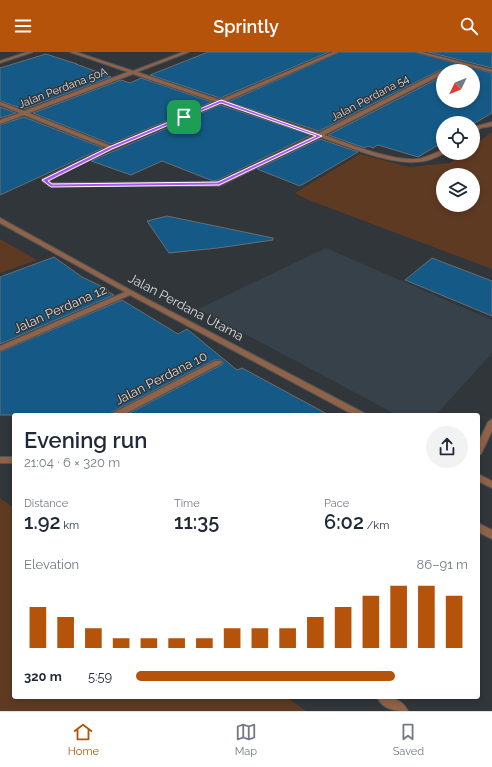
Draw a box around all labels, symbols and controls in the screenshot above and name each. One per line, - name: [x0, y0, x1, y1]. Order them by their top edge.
- icon: menu: [12, 15, 34, 37]
- icon: search: [458, 15, 480, 37]
- text: Sprintly: [213, 16, 279, 37]
- north arrow: [436, 64, 480, 108]
- map controls: [436, 64, 480, 212]
- street label: Jalan Perdana 50A: [17, 65, 110, 111]
- street label: Jalan Perdana 54: [329, 72, 411, 124]
- pin: [167, 100, 201, 134]
- icon: arrive: [173, 106, 195, 128]
- button: locate: [436, 116, 480, 160]
- button: layers: [436, 168, 480, 212]
- street label: Jalan Perdana Utama: [126, 270, 246, 344]
- street label: Jalan Perdana 12: [11, 282, 109, 336]
- street label: Jalan Perdana 10: [112, 348, 210, 408]
- button: share: [426, 426, 468, 468]
- text: Evening run: [24, 427, 147, 453]
- text: 21:04 · 6 × 320 m: [24, 455, 120, 470]
- text: Distance: [24, 497, 68, 510]
- text: Time: [174, 497, 200, 510]
- text: Pace: [324, 497, 349, 510]
- text: 1.92: [24, 510, 60, 534]
- text: 11:35: [174, 510, 219, 534]
- text: 6:02: [324, 510, 364, 534]
- text: km: [60, 519, 79, 532]
- text: /km: [364, 519, 389, 532]
- text: Elevation: [24, 557, 79, 572]
- text: 86–91 m: [417, 557, 468, 572]
- text: 320 m: [24, 669, 62, 684]
- text: 5:59: [88, 669, 112, 684]
- tab: Home: [68, 721, 99, 758]
- tab: Map: [235, 721, 257, 758]
- tab: Saved: [393, 721, 424, 758]

